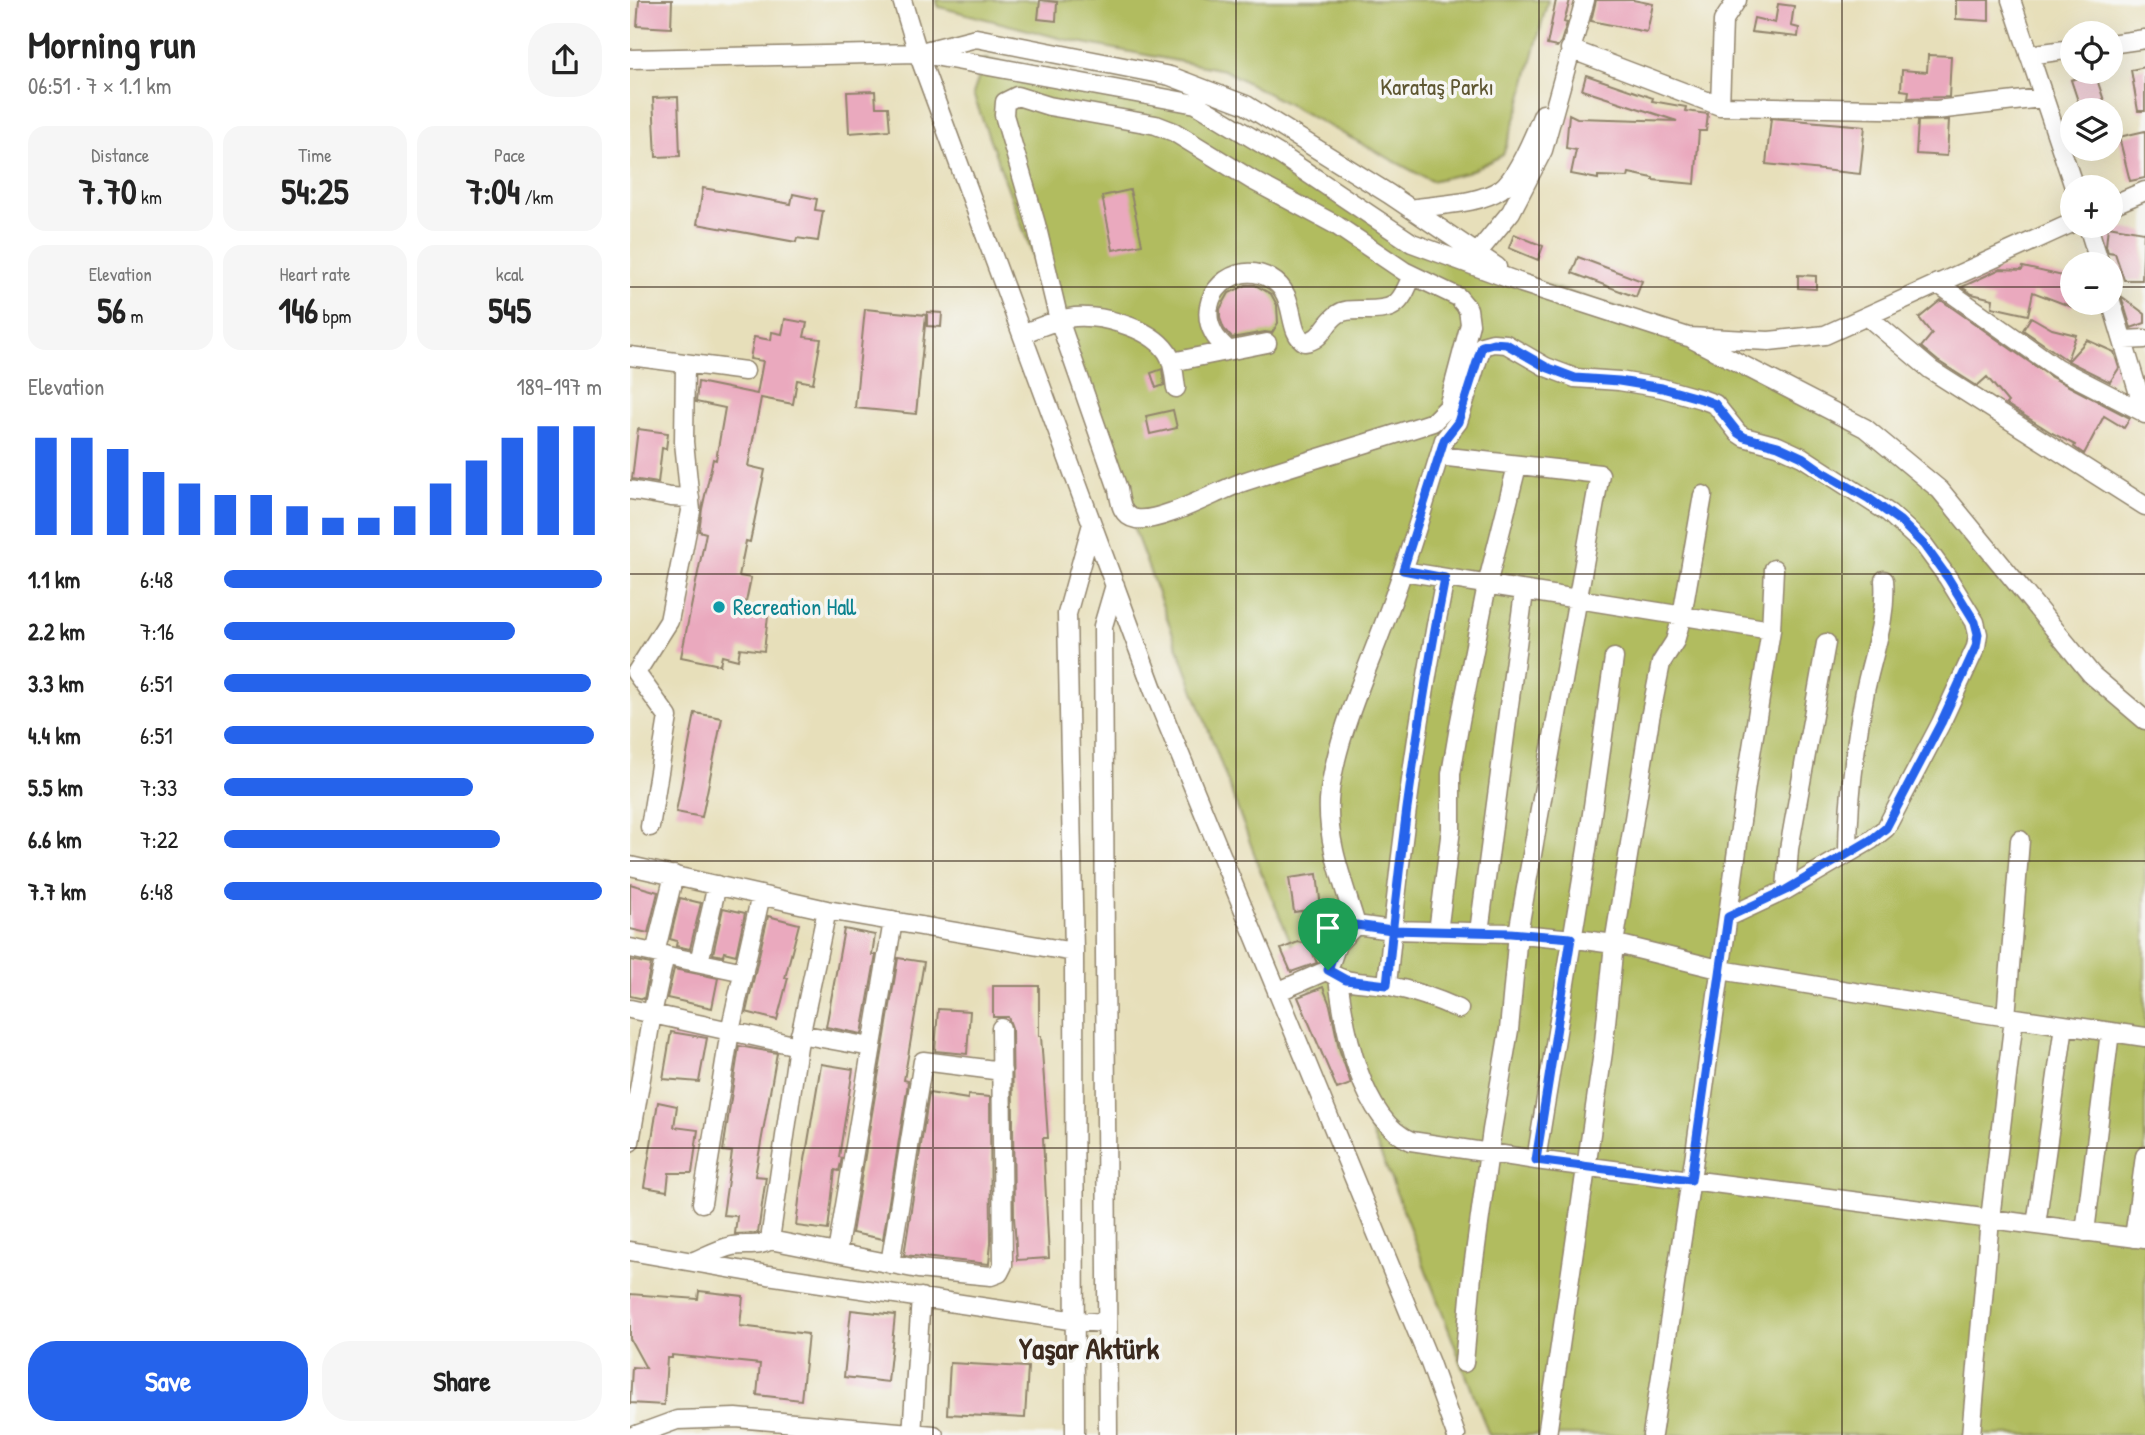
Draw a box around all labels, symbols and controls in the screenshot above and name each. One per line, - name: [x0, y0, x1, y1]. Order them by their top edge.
- text: Morning run: [28, 18, 196, 70]
- map controls: [2060, 21, 2123, 315]
- button: locate: [2060, 21, 2123, 84]
- button: share: [528, 23, 602, 97]
- text: 06:51 · 7 × 1.1 km: [28, 70, 171, 101]
- park label: Karataş Parkı: [1380, 71, 1494, 102]
- button: layers: [2060, 98, 2123, 161]
- text: Distance: [91, 142, 149, 168]
- text: Time: [298, 142, 332, 168]
- text: Pace: [494, 142, 525, 168]
- text: 7.70: [79, 168, 137, 215]
- text: 54:25: [281, 168, 349, 215]
- text: 7:04: [466, 168, 520, 215]
- button: +: [2060, 175, 2123, 238]
- text: km: [137, 184, 162, 210]
- text: /km: [520, 184, 553, 210]
- button: −: [2060, 252, 2123, 315]
- text: Elevation: [89, 261, 152, 287]
- text: Heart rate: [280, 261, 350, 287]
- text: kcal: [496, 261, 524, 287]
- text: 56: [97, 287, 126, 334]
- text: 146: [278, 287, 318, 334]
- text: 545: [488, 287, 531, 334]
- text: m: [126, 303, 143, 329]
- text: bpm: [318, 303, 352, 329]
- text: Elevation: [28, 371, 104, 402]
- text: 189–197 m: [516, 371, 602, 402]
- text: 1.1 km: [28, 564, 80, 595]
- text: 6:48: [140, 564, 173, 595]
- place label: Recreation Hall: [733, 591, 857, 622]
- marker: Recreation Hall: [711, 599, 727, 615]
- text: 2.2 km: [28, 616, 85, 647]
- text: 7:16: [140, 616, 174, 647]
- text: 3.3 km: [28, 668, 84, 699]
- text: 6:51: [140, 668, 173, 699]
- text: 4.4 km: [28, 720, 81, 751]
- text: 6:51: [140, 720, 173, 751]
- text: 5.5 km: [28, 772, 83, 803]
- text: 7:33: [140, 772, 177, 803]
- text: 6.6 km: [28, 824, 82, 855]
- text: 7:22: [140, 824, 178, 855]
- text: 7.7 km: [28, 876, 86, 907]
- text: 6:48: [140, 876, 173, 907]
- pin: [1298, 898, 1358, 970]
- icon: arrive: [1309, 909, 1347, 947]
- district label: Yaşar Aktürk: [1019, 1328, 1160, 1368]
- button: Save: [28, 1341, 308, 1421]
- button: Share: [322, 1341, 602, 1421]

